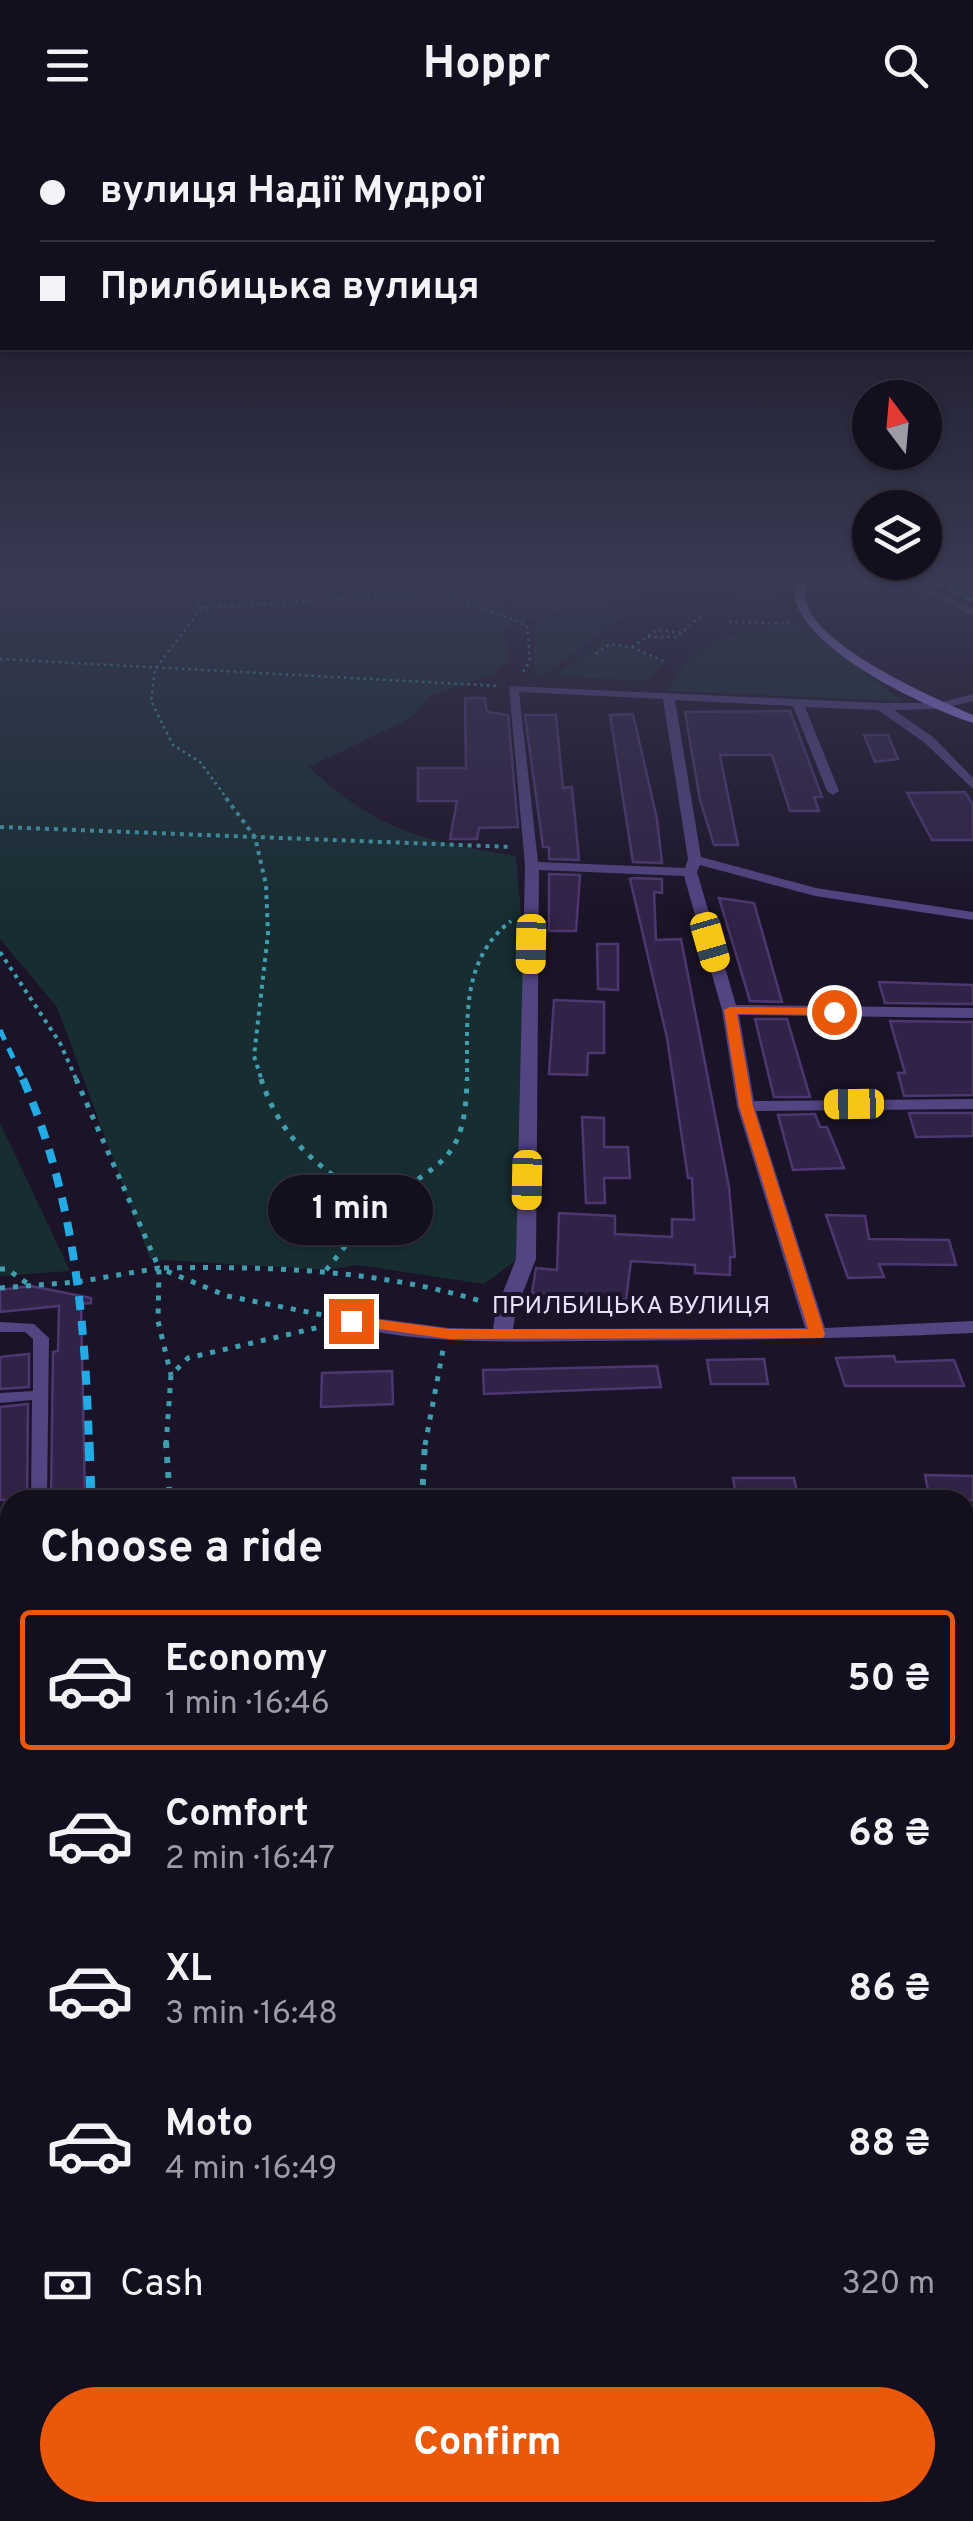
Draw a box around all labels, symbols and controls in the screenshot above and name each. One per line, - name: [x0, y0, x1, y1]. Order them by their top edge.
- text: Hoppr: [423, 37, 550, 94]
- icon: menu: [40, 38, 95, 93]
- icon: search: [878, 38, 933, 93]
- text: вулиця Надії Мудрої: [100, 168, 484, 217]
- text: Прилбицька вулиця: [100, 264, 480, 313]
- north arrow: [852, 380, 942, 470]
- map controls: [852, 380, 942, 580]
- button: layers: [852, 490, 942, 580]
- car: [687, 909, 733, 975]
- car: [515, 914, 547, 974]
- route start: [812, 990, 857, 1035]
- car: [824, 1088, 884, 1120]
- car: [511, 1150, 543, 1210]
- callout: 1 min: [268, 1176, 434, 1246]
- text: 1 min: [312, 1190, 389, 1230]
- street label: ПРИЛБИЦЬКА ВУЛИЦЯ: [492, 1291, 770, 1323]
- route end: [329, 1299, 374, 1344]
- text: Choose a ride: [40, 1521, 323, 1578]
- icon: car: [45, 1635, 135, 1725]
- text: Economy: [165, 1636, 327, 1685]
- text: 50 ₴: [847, 1656, 930, 1705]
- text: 1 min · 16:46: [165, 1685, 330, 1725]
- icon: car: [45, 1790, 135, 1880]
- text: Comfort: [165, 1791, 309, 1840]
- text: 68 ₴: [848, 1811, 930, 1860]
- text: 2 min · 16:47: [165, 1840, 335, 1880]
- icon: car: [45, 1945, 135, 2035]
- text: XL: [165, 1946, 212, 1995]
- text: 86 ₴: [848, 1966, 930, 2015]
- text: 3 min · 16:48: [165, 1995, 338, 2035]
- icon: car: [45, 2100, 135, 2190]
- text: Moto: [165, 2101, 253, 2150]
- text: 88 ₴: [848, 2121, 930, 2170]
- text: 4 min · 16:49: [165, 2150, 337, 2190]
- icon: cash: [40, 2258, 95, 2313]
- text: Cash: [120, 2261, 204, 2310]
- text: 320 m: [842, 2265, 935, 2305]
- button: Confirm: [40, 2387, 935, 2502]

